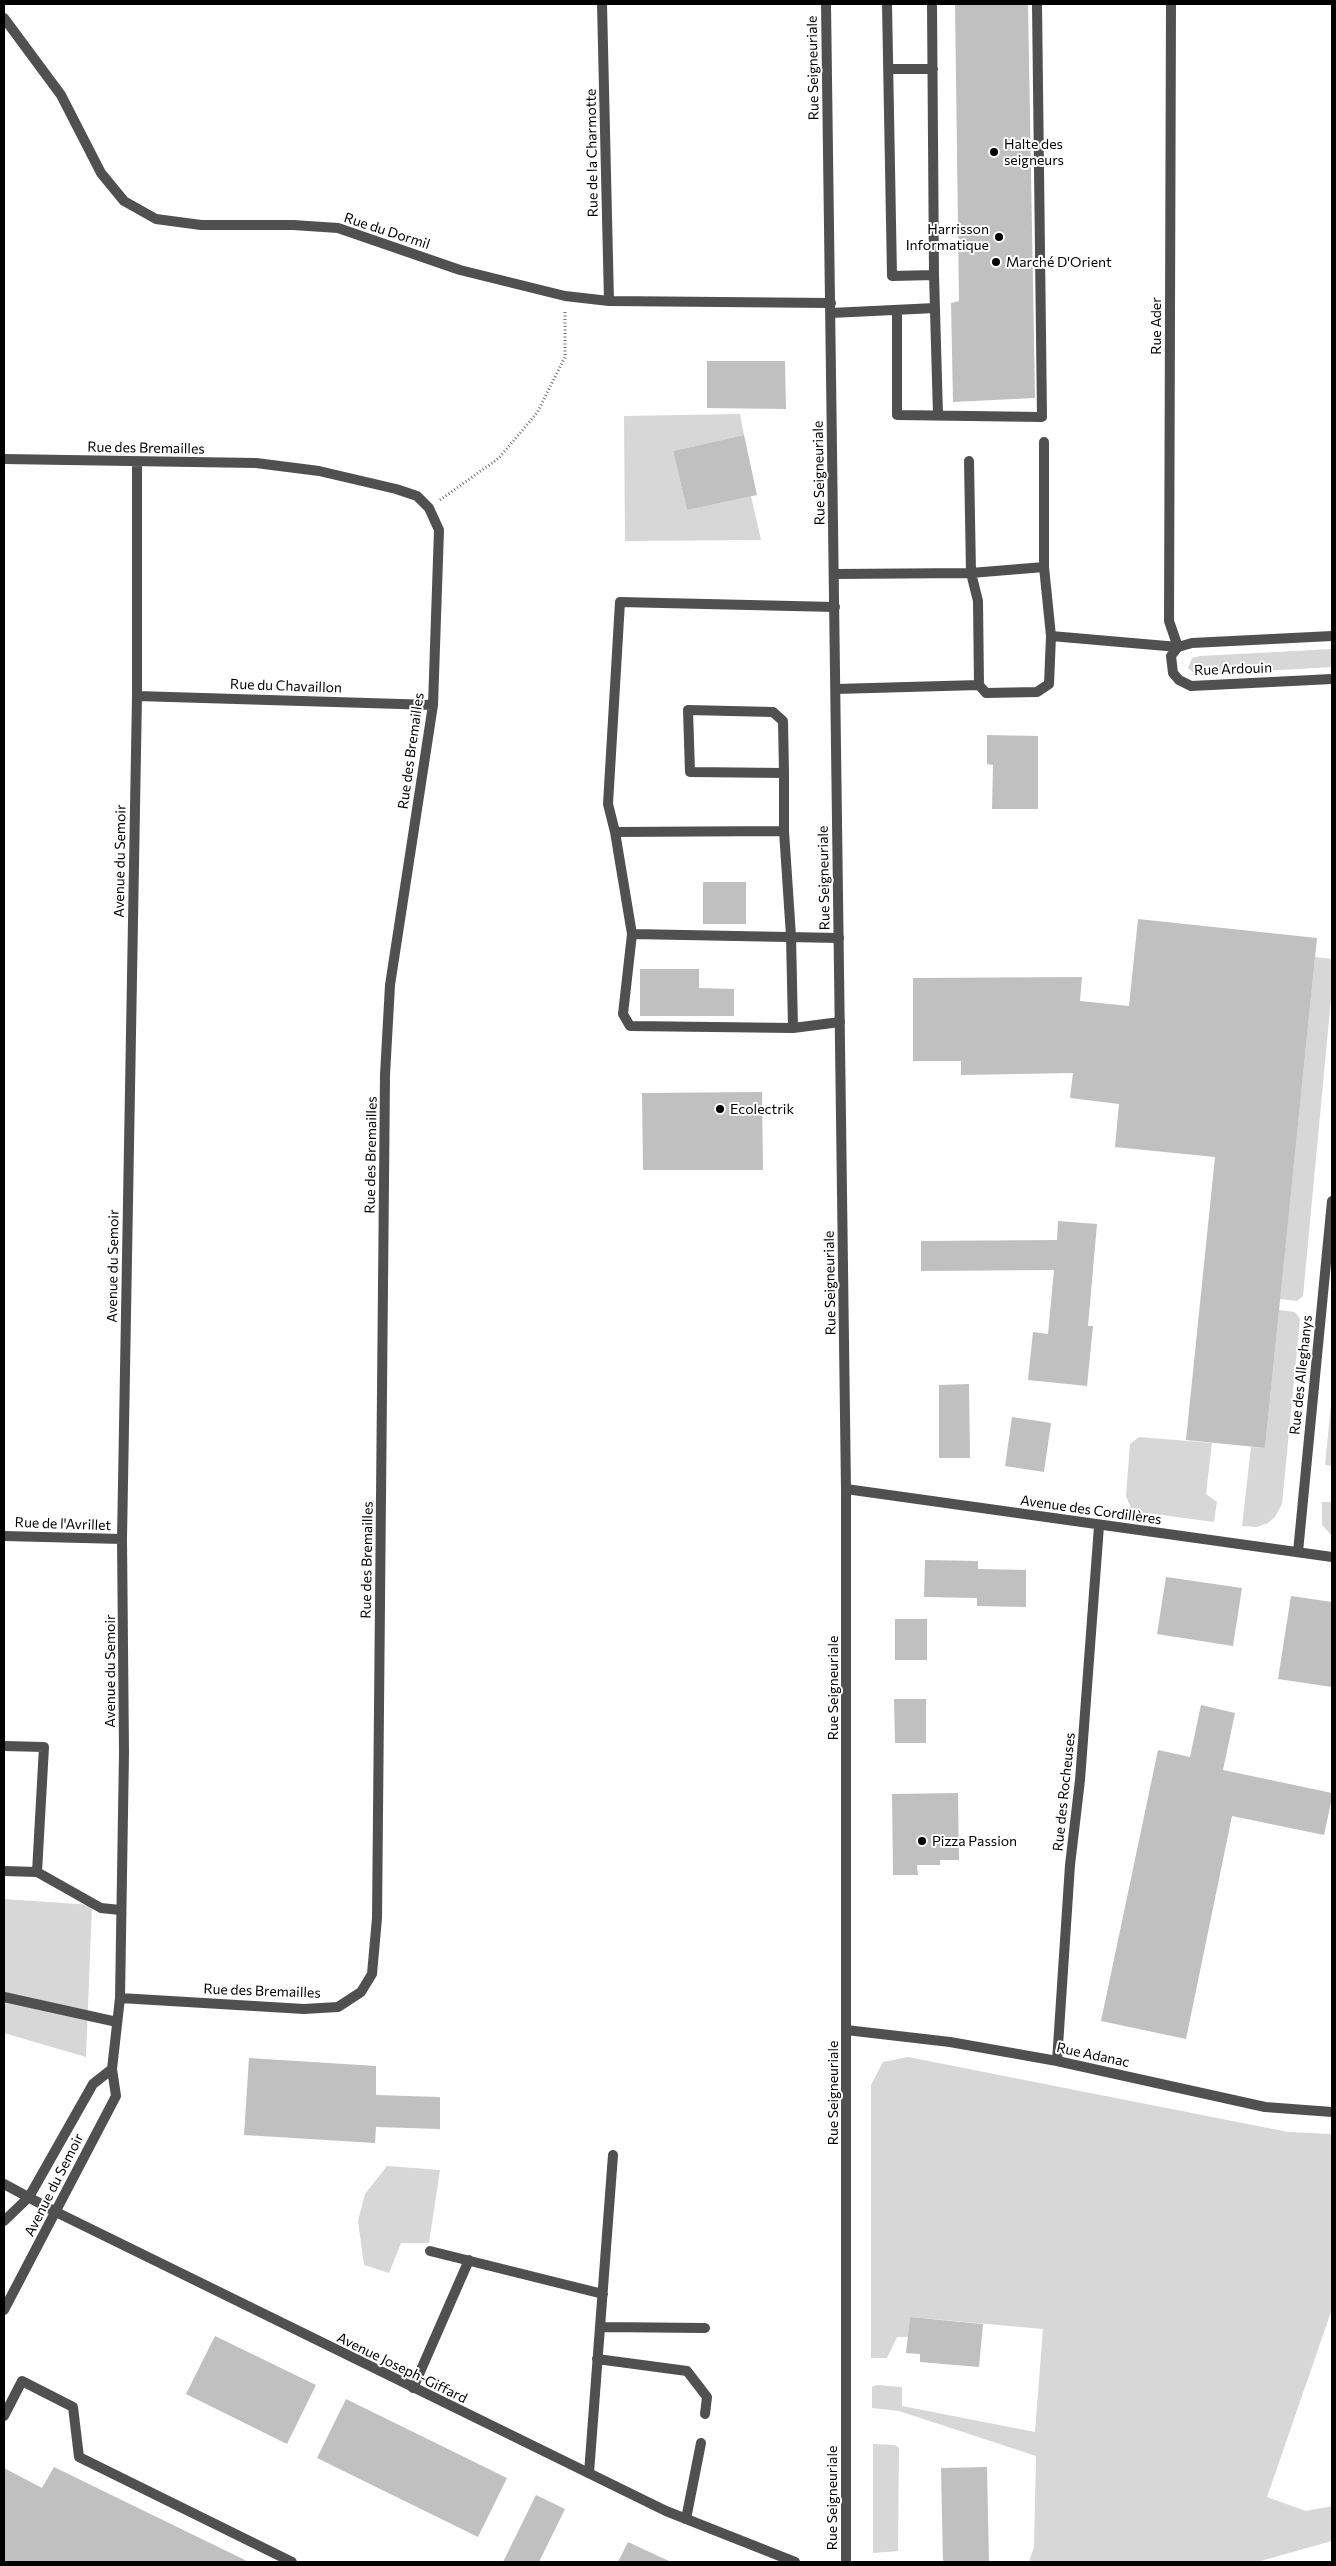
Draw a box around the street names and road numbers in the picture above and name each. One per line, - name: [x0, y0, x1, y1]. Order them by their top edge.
- street label: Rue Seigneuriale: [804, 16, 822, 120]
- street label: Rue de la Charmotte: [582, 89, 602, 217]
- street label: Rue du Dormil: [342, 209, 432, 253]
- street label: Rue Ader: [1148, 297, 1164, 355]
- street label: Rue Seigneuriale: [810, 421, 828, 525]
- street label: Rue des Bremailles: [87, 439, 205, 457]
- street label: Rue Ardouin: [1194, 659, 1272, 679]
- street label: Rue du Chavaillon: [230, 676, 342, 696]
- street label: Rue des Bremailles: [395, 692, 427, 810]
- street label: Avenue du Semoir: [111, 804, 129, 918]
- street label: Rue Seigneuriale: [815, 826, 833, 930]
- street label: Rue des Bremailles: [362, 1096, 380, 1214]
- street label: Avenue du Semoir: [104, 1209, 122, 1323]
- street label: Rue Seigneuriale: [821, 1231, 839, 1335]
- street label: Rue des Alleghanys: [1286, 1314, 1316, 1436]
- street label: Avenue des Cordillères: [1019, 1492, 1163, 1528]
- street label: Rue des Bremailles: [358, 1501, 376, 1619]
- street label: Rue de l'Avrillet: [14, 1514, 112, 1534]
- street label: Avenue du Semoir: [102, 1614, 118, 1728]
- street label: Rue Seigneuriale: [825, 1636, 841, 1740]
- street label: Rue des Rocheuses: [1049, 1732, 1079, 1852]
- street label: Rue des Bremailles: [203, 1981, 321, 2001]
- street label: Rue Adanac: [1055, 2039, 1131, 2071]
- street label: Rue Seigneuriale: [825, 2041, 841, 2145]
- street label: Avenue du Semoir: [21, 2131, 87, 2239]
- street label: Avenue Joseph-Giffard: [334, 2329, 470, 2407]
- street label: Rue Seigneuriale: [824, 2446, 840, 2550]

